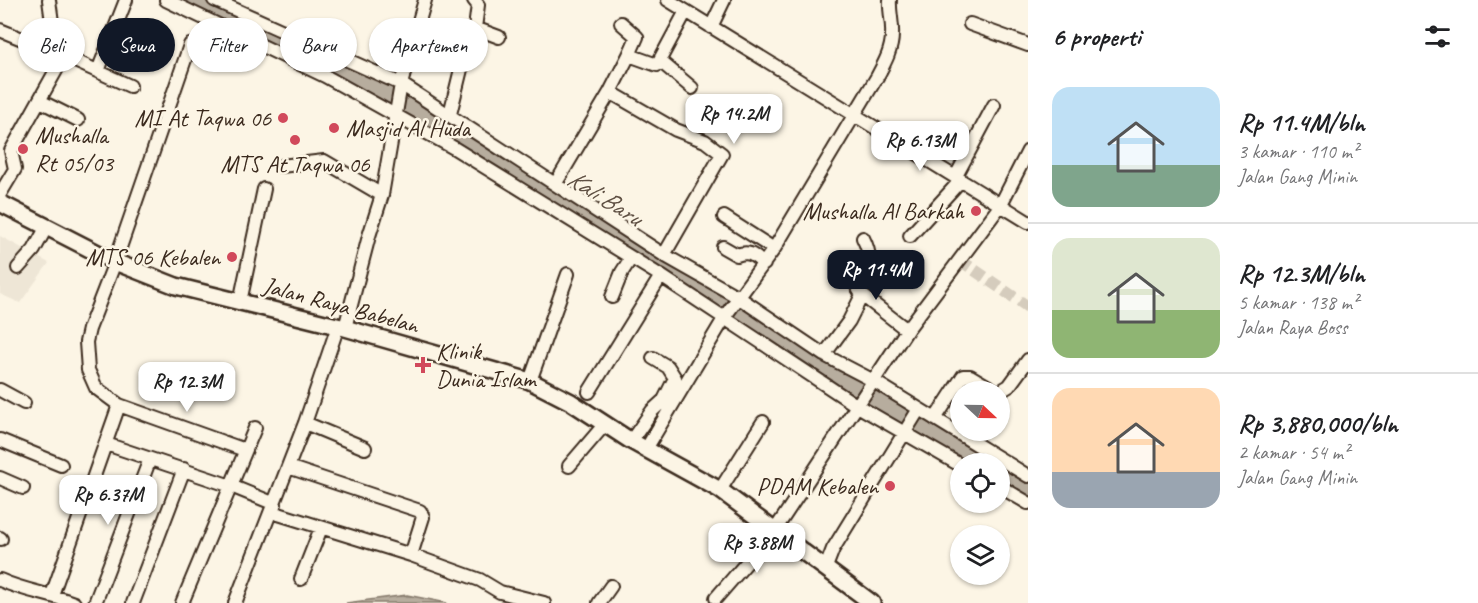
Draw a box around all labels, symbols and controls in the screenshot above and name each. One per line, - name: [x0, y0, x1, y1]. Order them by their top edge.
- chip: Beli: [18, 18, 85, 72]
- chip: Sewa: [97, 18, 175, 72]
- chip: Filter: [187, 18, 268, 72]
- chip: Baru: [280, 18, 357, 72]
- chip: Apartemen: [369, 18, 488, 72]
- text: 6 properti: [1052, 20, 1141, 53]
- icon: filters: [1421, 20, 1454, 53]
- pin: Rp 14.2M: [672, 94, 796, 145]
- text: Rp 14.2M: [699, 101, 769, 126]
- place label: MI At Taqwa 06: [134, 103, 272, 133]
- text: Rp 11.4M/bln: [1238, 106, 1365, 139]
- marker: MI At Taqwa 06: [276, 111, 290, 125]
- icon: home: [1100, 111, 1172, 183]
- place label: Masjid Al Huda: [346, 113, 471, 143]
- place label: Mushalla Rt 05/03: [35, 120, 115, 178]
- marker: Masjid Al Huda: [327, 121, 341, 135]
- pin: Rp 6.13M: [858, 121, 982, 172]
- text: Rp 6.13M: [885, 128, 955, 153]
- marker: MTS At Taqwa 06: [288, 133, 302, 147]
- text: 3 kamar · 110 m²: [1238, 139, 1358, 164]
- marker: Mushalla Rt 05/03: [16, 142, 30, 156]
- place label: MTS At Taqwa 06: [220, 149, 371, 179]
- water label: Kali Baru: [561, 162, 652, 235]
- text: Jalan Gang Minin: [1238, 164, 1357, 189]
- place label: Mushalla Al Barkah: [803, 196, 965, 226]
- marker: Mushalla Al Barkah: [969, 204, 983, 218]
- place label: MTS 06 Kebalen: [86, 242, 221, 272]
- marker: MTS 06 Kebalen: [225, 250, 239, 264]
- pin: Rp 11.4M: [814, 250, 938, 301]
- text: Rp 11.4M: [841, 257, 911, 282]
- text: Rp 12.3M/bln: [1238, 257, 1365, 290]
- icon: home: [1100, 262, 1172, 334]
- street label: Jalan Raya Babelan: [259, 270, 423, 340]
- text: 5 kamar · 138 m²: [1238, 290, 1358, 315]
- text: Jalan Raya Boss: [1238, 315, 1347, 340]
- place label: Klinik Dunia Islam: [436, 336, 538, 394]
- marker: Klinik Dunia Islam: [414, 356, 432, 374]
- pin: Rp 12.3M: [125, 362, 249, 413]
- text: Rp 12.3M: [152, 369, 222, 394]
- north arrow: [950, 381, 1010, 441]
- map controls: [950, 381, 1010, 585]
- text: Rp 3,880,000/bln: [1238, 407, 1398, 440]
- icon: home: [1100, 412, 1172, 484]
- text: 2 kamar · 54 m²: [1238, 440, 1349, 465]
- button: locate: [950, 453, 1010, 513]
- text: Jalan Gang Minin: [1238, 465, 1357, 490]
- place label: PDAM Kebalen: [757, 471, 879, 501]
- pin: Rp 6.37M: [46, 475, 170, 526]
- marker: PDAM Kebalen: [883, 479, 897, 493]
- text: Rp 6.37M: [73, 482, 143, 507]
- pin: Rp 3.88M: [695, 523, 819, 574]
- button: layers: [950, 525, 1010, 585]
- text: Rp 3.88M: [722, 530, 792, 555]

